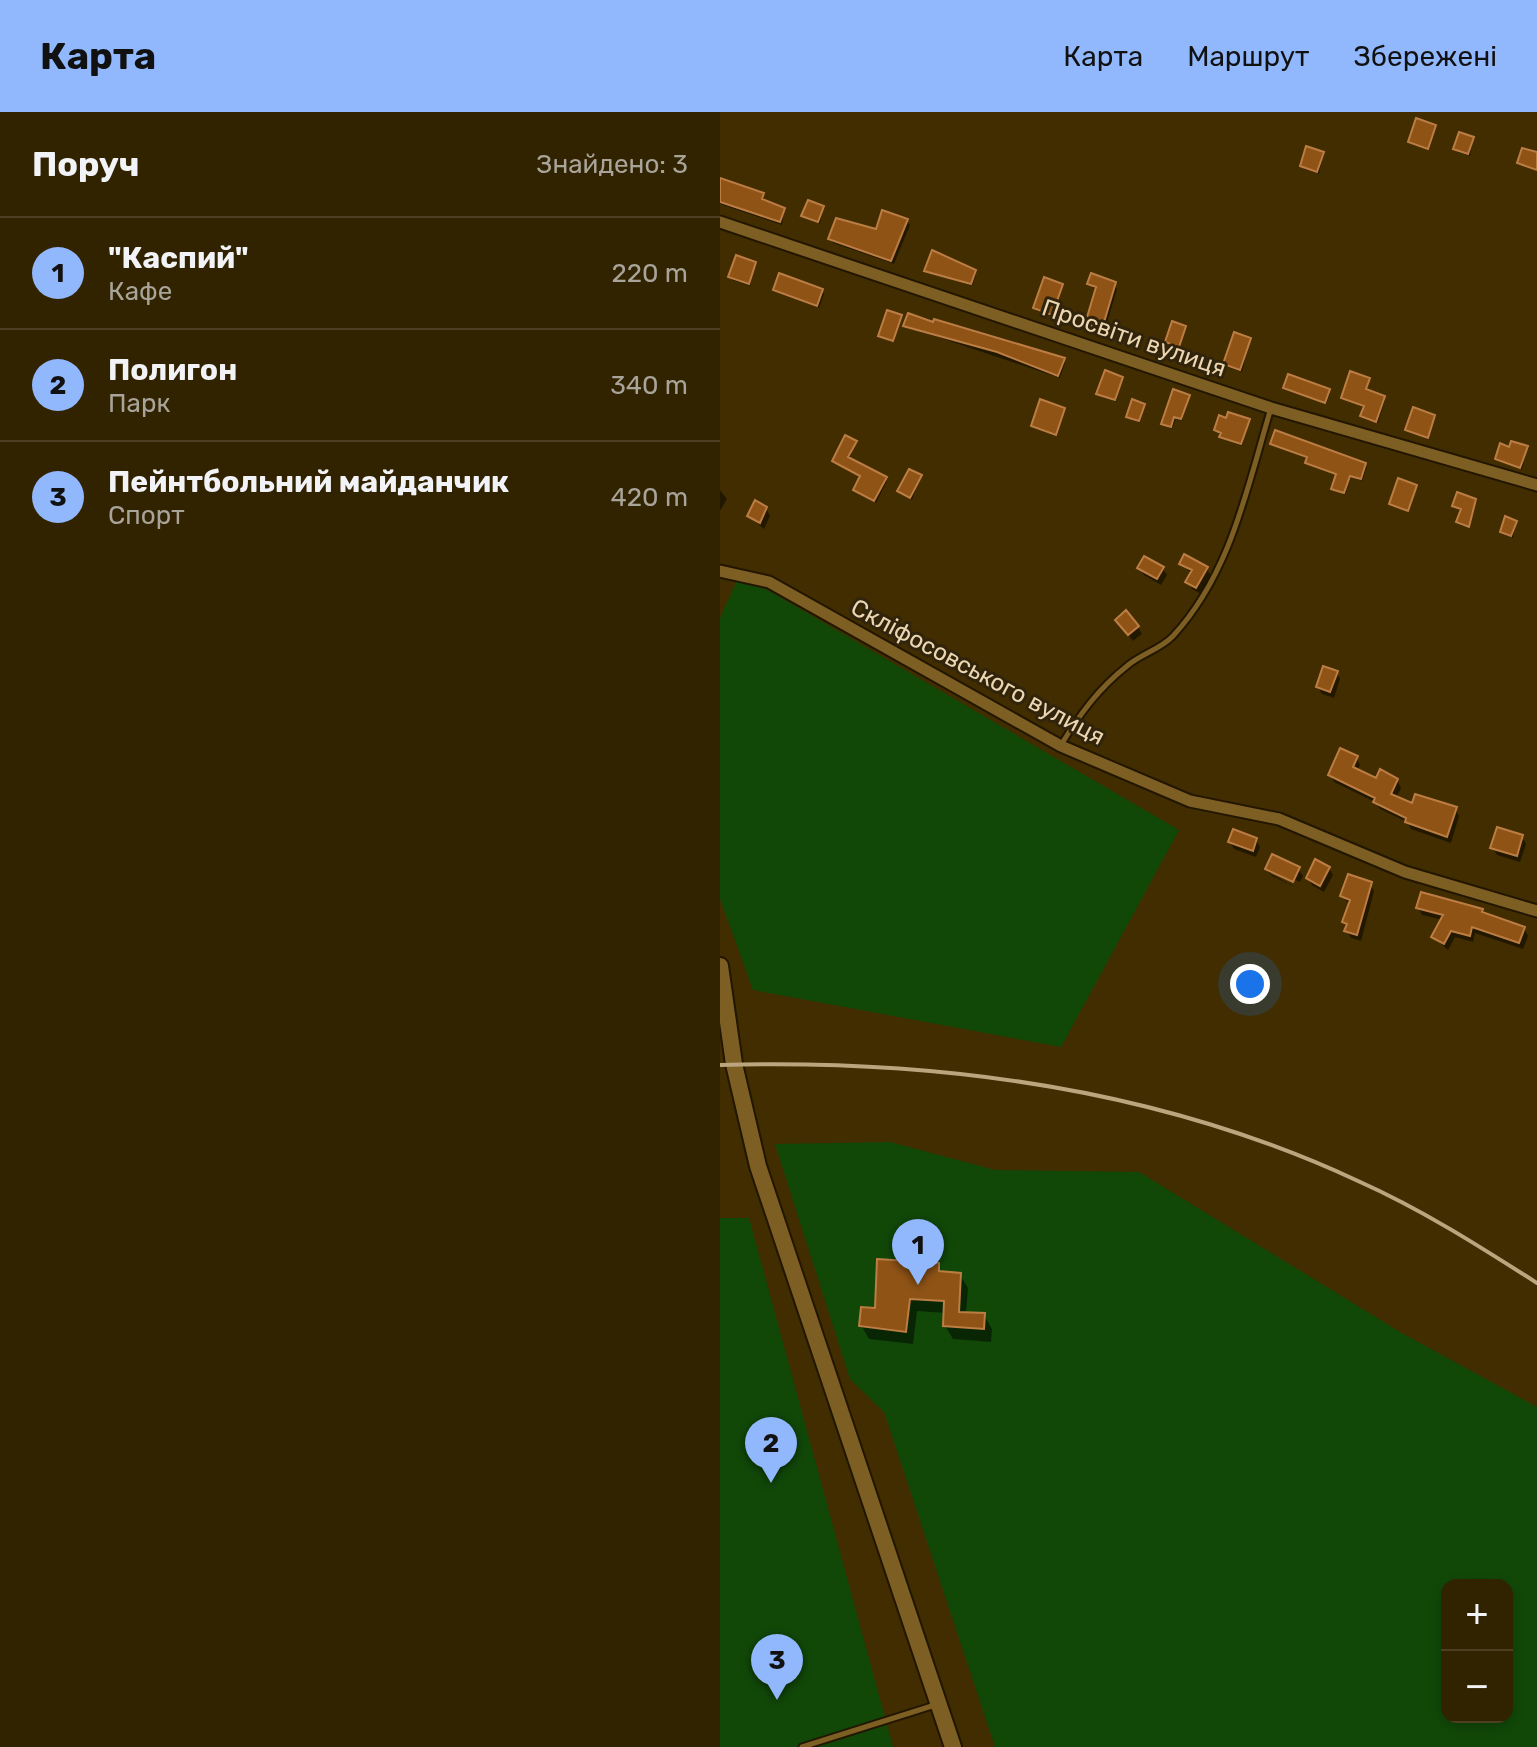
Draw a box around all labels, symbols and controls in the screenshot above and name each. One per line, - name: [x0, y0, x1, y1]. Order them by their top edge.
- text: Карта: [40, 33, 156, 79]
- text: Карта: [1063, 40, 1143, 73]
- text: Маршрут: [1187, 40, 1309, 73]
- text: Збережені: [1353, 40, 1497, 73]
- text: Поруч: [32, 144, 140, 185]
- text: Знайдено: 3: [536, 149, 688, 180]
- text: "Каспий": [108, 240, 249, 276]
- text: 1: [52, 258, 64, 289]
- text: 220 m: [611, 258, 688, 289]
- text: Кафе: [108, 276, 172, 307]
- street label: Просвіти вулиця: [1038, 293, 1230, 383]
- text: Полигон: [108, 352, 237, 388]
- text: 2: [50, 370, 66, 401]
- text: 340 m: [610, 370, 688, 401]
- text: Парк: [108, 388, 170, 419]
- text: Пейнтбольний майданчик: [108, 464, 509, 500]
- text: 3: [49, 482, 67, 513]
- text: 420 m: [611, 482, 688, 513]
- text: Спорт: [108, 500, 184, 531]
- street label: Скліфосовського вулиця: [846, 593, 1110, 751]
- your location: [1230, 964, 1270, 1004]
- pin: 1: [892, 1219, 944, 1285]
- pin: 2: [745, 1417, 797, 1483]
- map controls: [1441, 1579, 1513, 1723]
- button: +: [1441, 1579, 1513, 1651]
- pin: 3: [751, 1634, 803, 1700]
- button: −: [1441, 1651, 1513, 1723]

